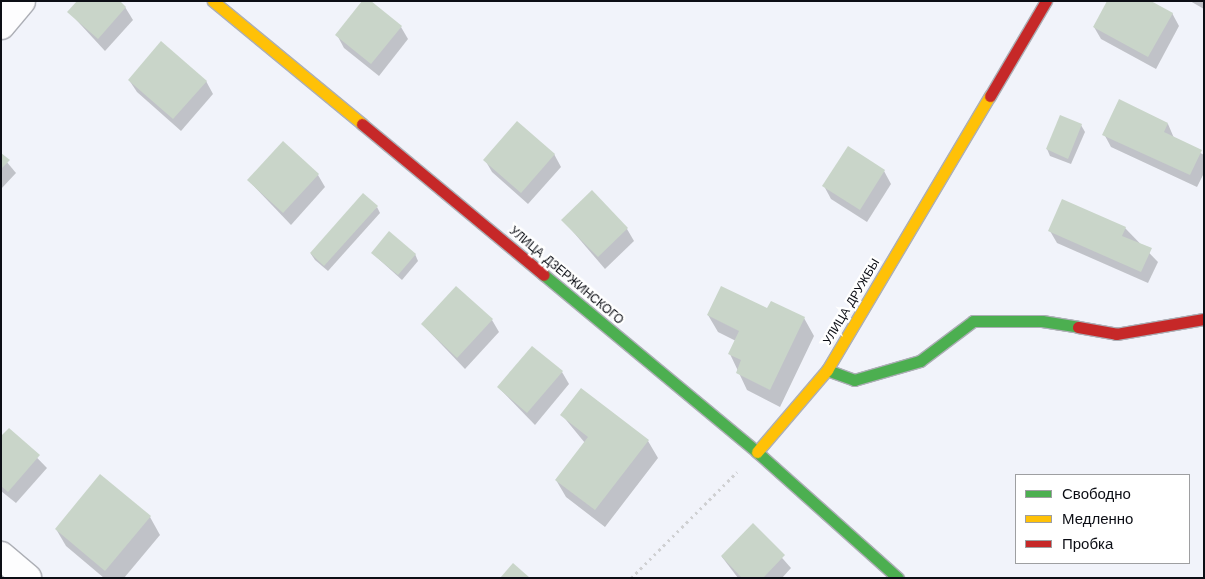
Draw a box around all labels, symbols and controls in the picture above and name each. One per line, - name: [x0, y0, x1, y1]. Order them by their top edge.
- street label: УЛИЦА ДЗЕРЖИНСКОГО: [506, 224, 626, 328]
- street label: УЛИЦА ДРУЖБЫ: [821, 256, 883, 348]
- legend: [1015, 474, 1190, 564]
- text: Свободно: [1062, 485, 1131, 503]
- text: Медленно: [1062, 510, 1133, 528]
- text: Пробка: [1062, 535, 1113, 553]

